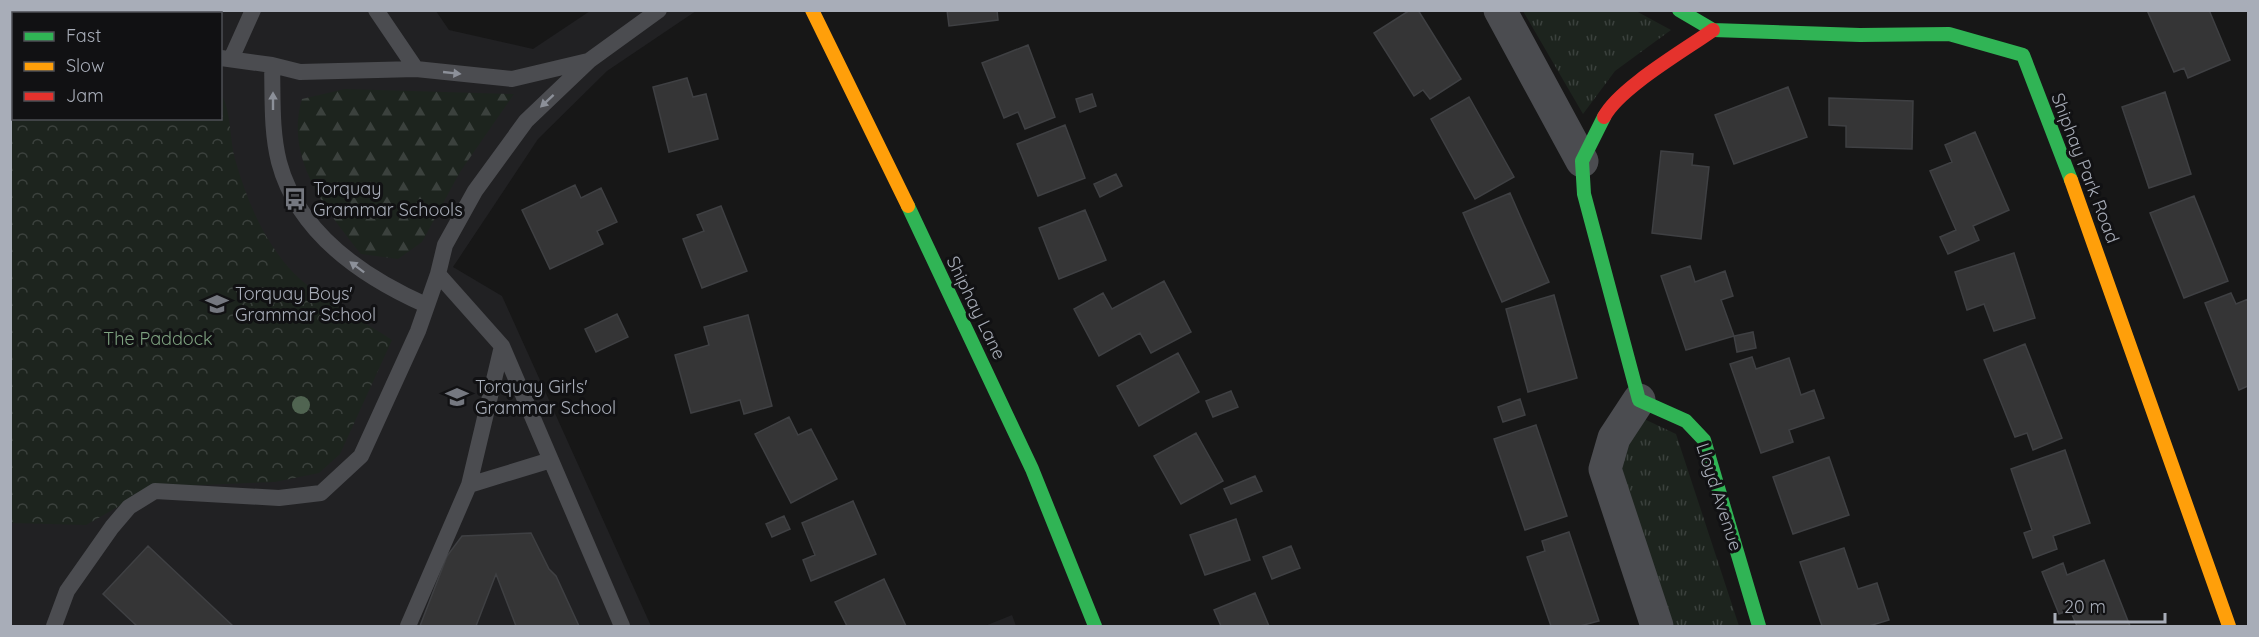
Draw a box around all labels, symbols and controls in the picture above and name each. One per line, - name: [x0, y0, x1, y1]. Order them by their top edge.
- legend: [12, 12, 222, 120]
- text: Fast: [66, 24, 101, 47]
- text: Slow: [66, 54, 104, 77]
- one-way arrow: [442, 68, 461, 78]
- text: Jam: [66, 84, 104, 107]
- street label: Shiphay Park Road: [2046, 89, 2125, 246]
- one-way arrow: [268, 91, 278, 110]
- one-way arrow: [541, 93, 555, 107]
- place label: Torquay Grammar Schools: [313, 177, 463, 221]
- bus stop icon: Torquay Grammar Schools: [282, 186, 308, 212]
- street label: Shiphay Lane: [941, 252, 1011, 363]
- one-way arrow: [350, 261, 366, 273]
- place label: Torquay Boys' Grammar School: [235, 282, 376, 326]
- school or university icon: Torquay Boys' Grammar School: [204, 291, 230, 317]
- park label: The Paddock: [103, 327, 213, 350]
- place label: Torquay Girls' Grammar School: [475, 375, 616, 419]
- school or university icon: Torquay Girls' Grammar School: [444, 384, 470, 410]
- street label: Lloyd Avenue: [1691, 440, 1748, 554]
- scale bar: [2055, 586, 2164, 624]
- text: 20 m: [2064, 595, 2106, 618]

